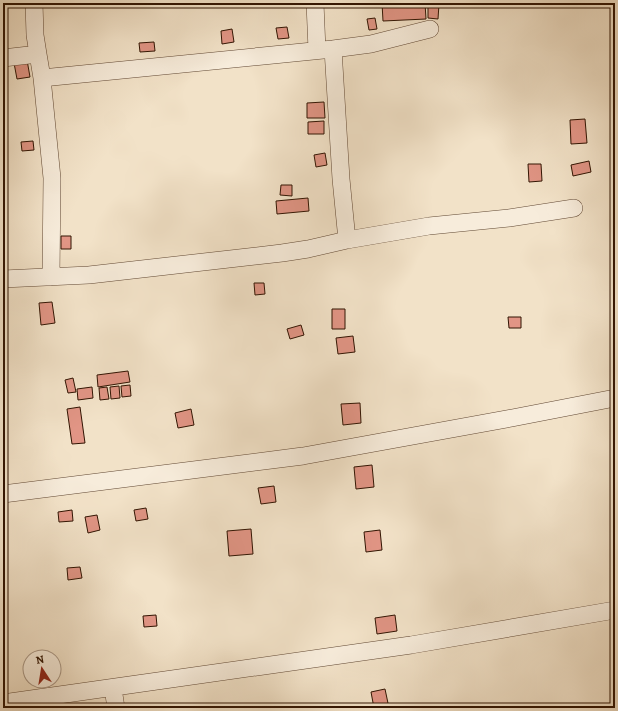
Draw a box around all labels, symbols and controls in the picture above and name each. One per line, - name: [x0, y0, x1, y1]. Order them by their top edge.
- north arrow: [22, 649, 62, 689]
- text: N: [35, 652, 46, 668]

